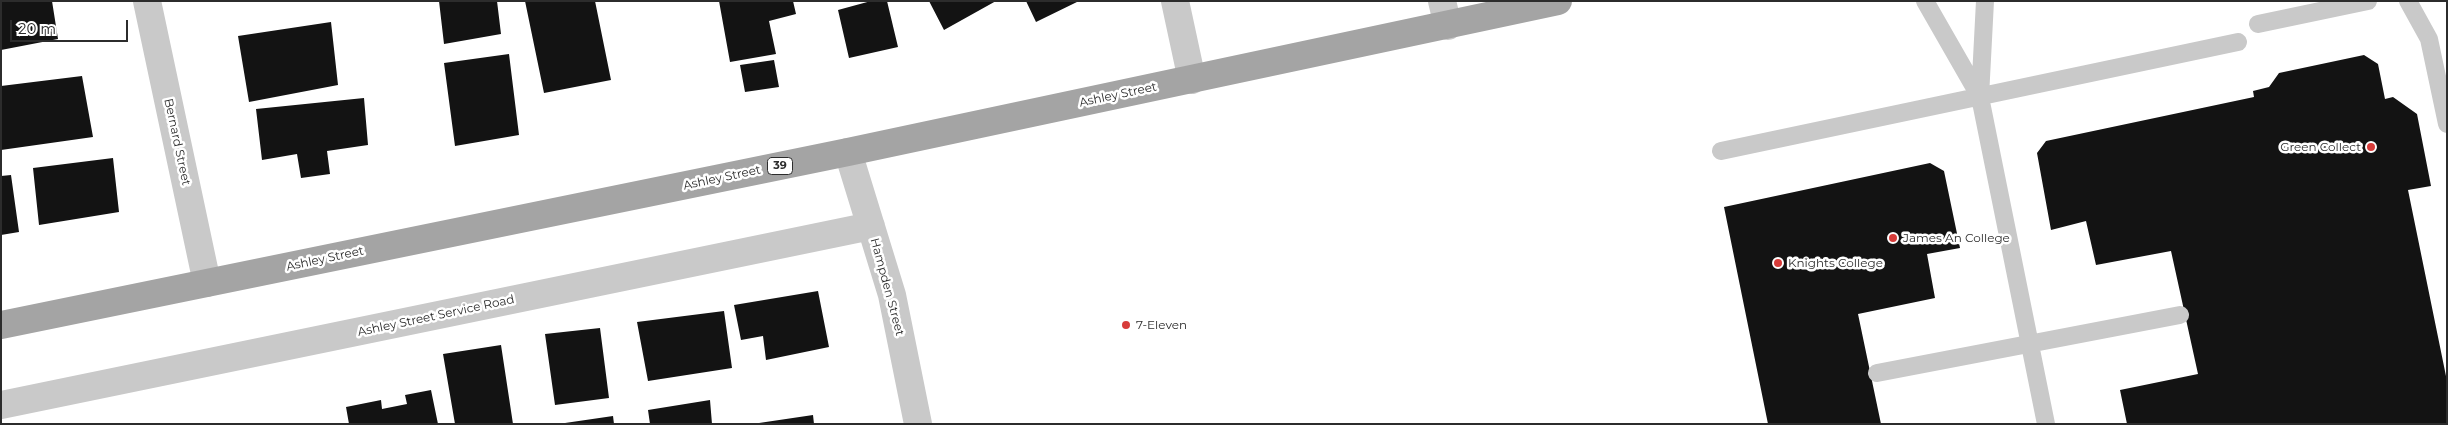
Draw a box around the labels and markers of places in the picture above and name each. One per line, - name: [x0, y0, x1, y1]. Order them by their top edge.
- place label: Green Collect: [2280, 140, 2361, 154]
- marker: Green Collect: [2365, 141, 2377, 153]
- place label: James An College: [1903, 231, 2010, 245]
- marker: James An College: [1887, 232, 1899, 244]
- place label: Knights College: [1788, 256, 1883, 270]
- marker: Knights College: [1772, 257, 1784, 269]
- place label: 7-Eleven: [1136, 318, 1187, 332]
- marker: 7-Eleven: [1120, 319, 1132, 331]

